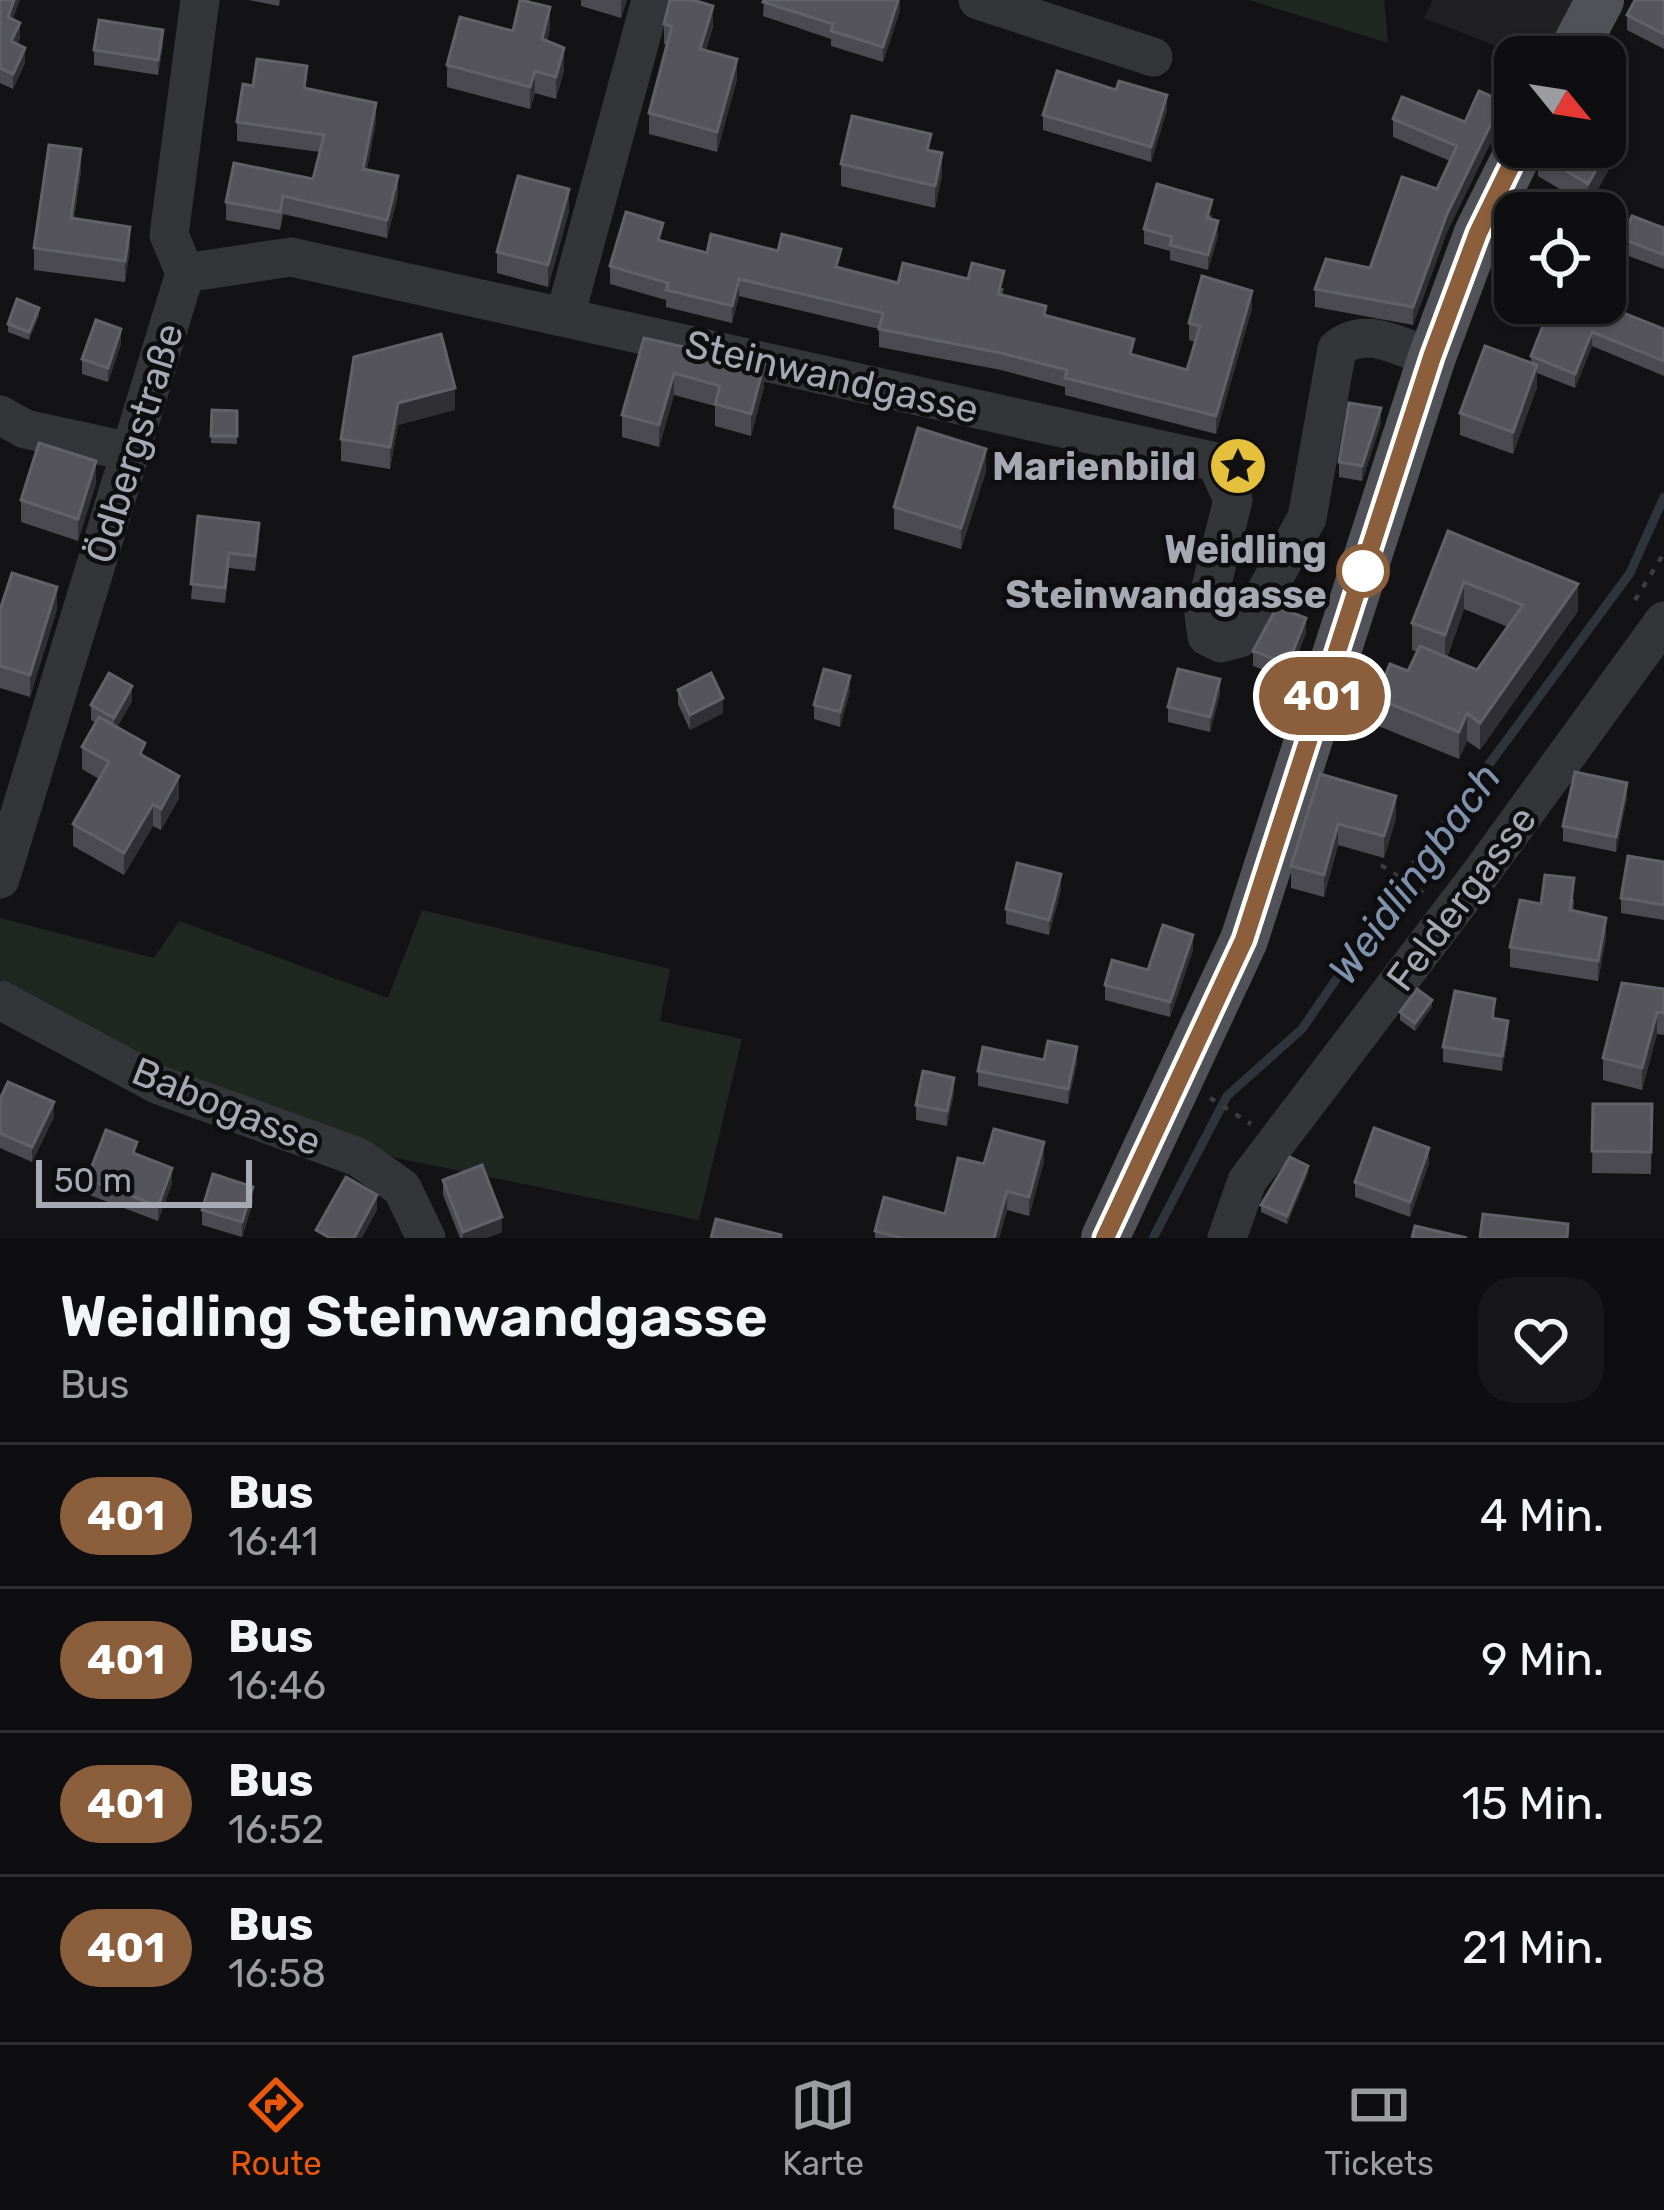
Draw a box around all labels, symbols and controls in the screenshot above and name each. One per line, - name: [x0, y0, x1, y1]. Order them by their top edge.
- north arrow: [1494, 36, 1626, 168]
- map controls: [1494, 36, 1626, 324]
- button: locate: [1494, 192, 1626, 324]
- street label: Ödbergstraße: [77, 318, 193, 569]
- street label: Steinwandgasse: [681, 321, 983, 433]
- place icon: Marienbild: [1207, 435, 1269, 497]
- place label: Marienbild: [992, 444, 1196, 490]
- place label: Weidling Steinwandgasse: [1005, 527, 1327, 618]
- marker: Weidling Steinwandgasse: [1338, 546, 1388, 596]
- line badge: 401: [1253, 657, 1391, 735]
- text: 401: [1283, 671, 1361, 721]
- water label: Weidlingbach: [1318, 754, 1512, 994]
- street label: Feldergasse: [1377, 797, 1546, 1000]
- street label: Babogasse: [125, 1048, 328, 1166]
- scale bar: [36, 1154, 252, 1207]
- text: 50 m: [54, 1161, 132, 1200]
- button: heart: [1478, 1277, 1604, 1403]
- text: Weidling Steinwandgasse: [60, 1283, 768, 1350]
- text: Bus: [60, 1362, 129, 1408]
- text: Bus: [228, 1466, 313, 1519]
- text: 4 Min.: [1480, 1489, 1604, 1542]
- text: 401: [87, 1491, 165, 1541]
- text: 16:41: [228, 1519, 318, 1565]
- text: Bus: [228, 1610, 313, 1663]
- text: 9 Min.: [1481, 1633, 1604, 1686]
- text: 401: [87, 1635, 165, 1685]
- text: 16:46: [228, 1663, 326, 1709]
- text: Bus: [228, 1754, 313, 1807]
- text: 15 Min.: [1462, 1777, 1604, 1830]
- text: 401: [87, 1779, 165, 1829]
- text: 16:52: [228, 1807, 324, 1853]
- text: Bus: [228, 1898, 313, 1951]
- text: 21 Min.: [1462, 1921, 1604, 1974]
- text: 401: [87, 1923, 165, 1973]
- text: 16:58: [228, 1951, 326, 1997]
- tab: Route: [230, 2072, 322, 2183]
- tab: Karte: [782, 2072, 864, 2183]
- tab: Tickets: [1324, 2072, 1434, 2183]

